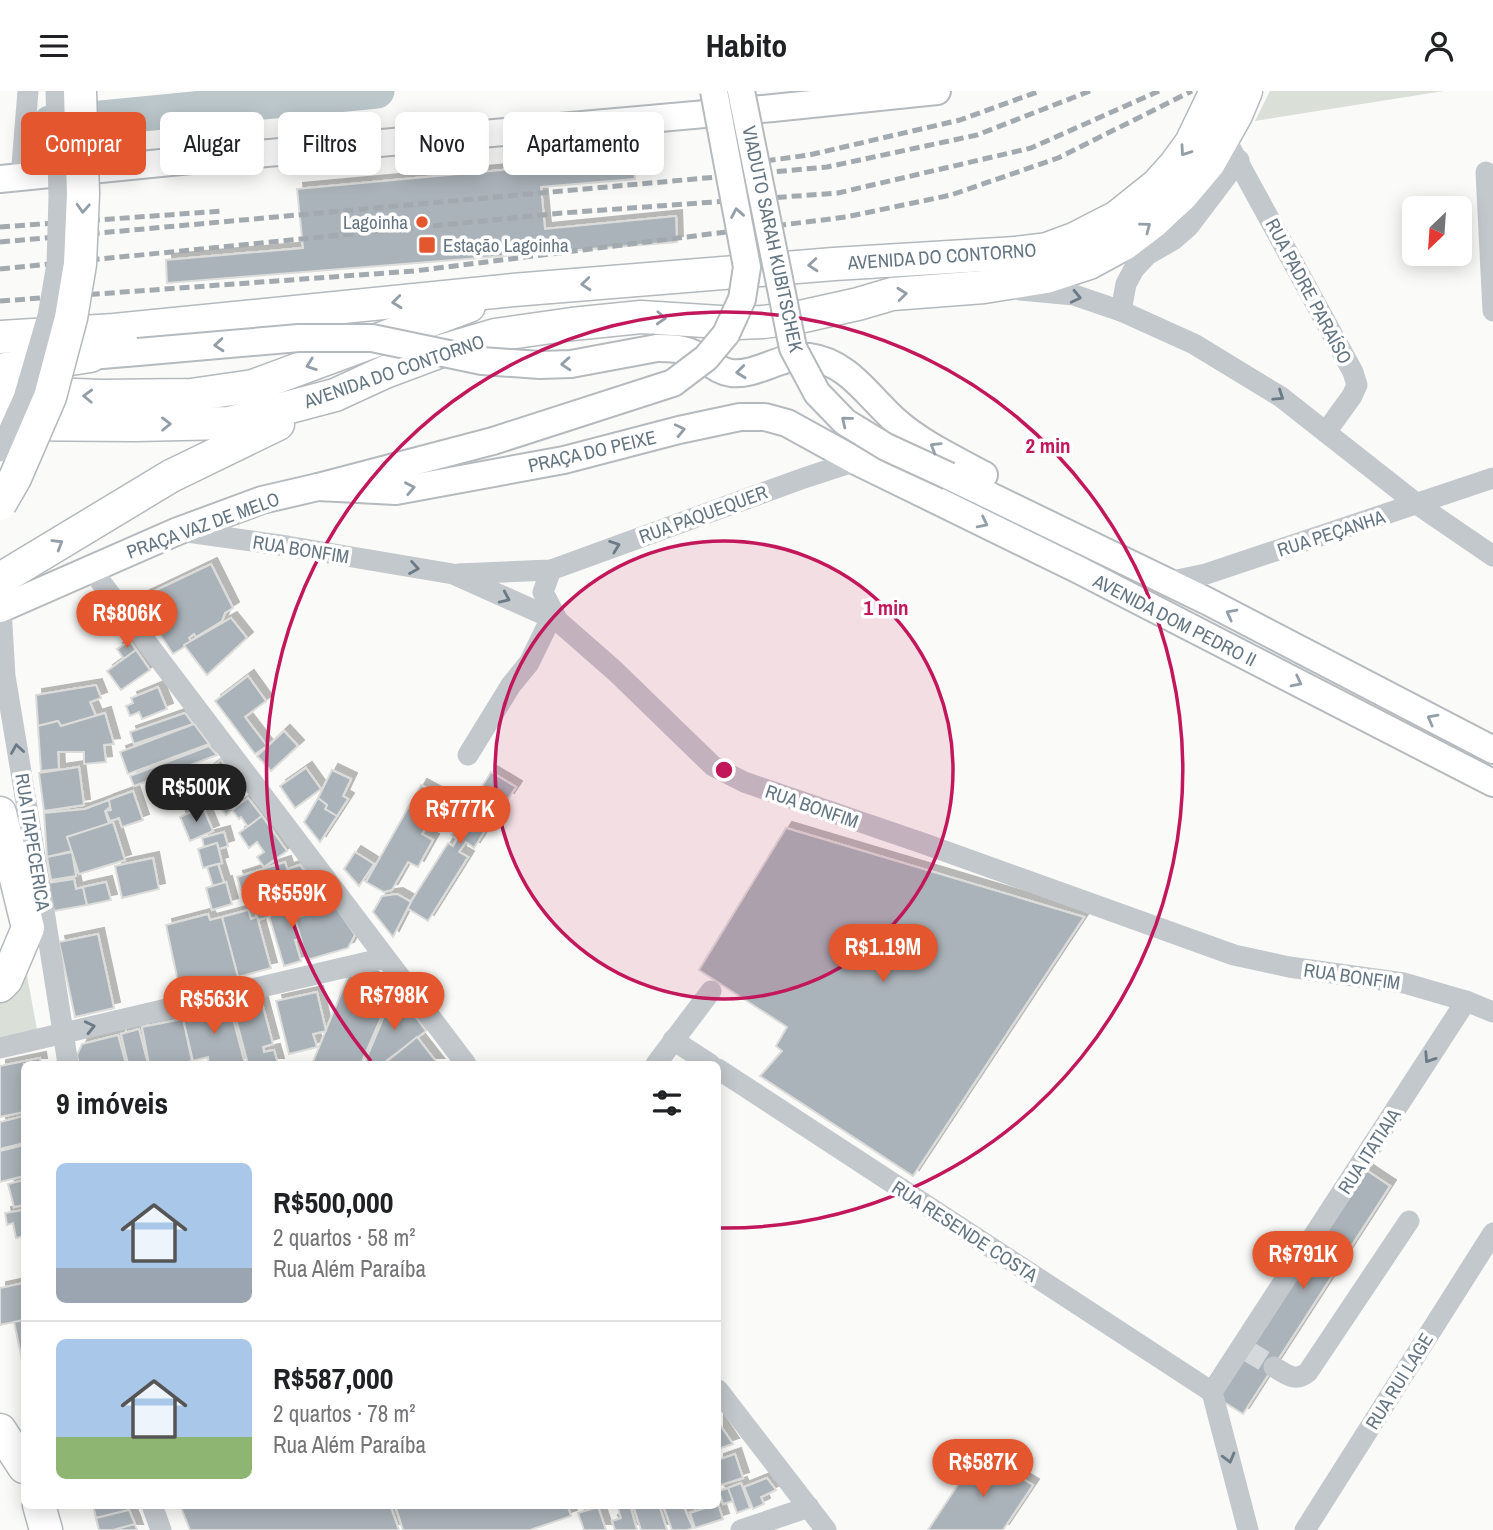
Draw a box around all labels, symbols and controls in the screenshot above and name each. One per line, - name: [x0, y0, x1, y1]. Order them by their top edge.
- text: Habito: [706, 24, 787, 67]
- icon: menu: [35, 27, 73, 65]
- icon: person: [1420, 27, 1458, 65]
- chip: Comprar: [21, 112, 146, 175]
- chip: Alugar: [160, 112, 264, 175]
- chip: Filtros: [278, 112, 381, 175]
- chip: Novo: [395, 112, 489, 175]
- chip: Apartamento: [503, 112, 664, 175]
- street label: VIADUTO SARAH KUBITSCHEK: [736, 123, 810, 355]
- one-way arrow: [1181, 143, 1193, 156]
- north arrow: [1402, 196, 1472, 266]
- map controls: [1402, 196, 1472, 266]
- one-way arrow: [75, 203, 90, 214]
- one-way arrow: [730, 207, 745, 219]
- place label: Lagoinha: [343, 209, 408, 235]
- marker: Lagoinha: [414, 214, 430, 230]
- street label: RUA PADRE PARAÍSO: [1260, 214, 1358, 368]
- one-way arrow: [1139, 222, 1151, 235]
- place label: Estação Lagoinha: [443, 232, 569, 258]
- marker: Estação Lagoinha: [417, 235, 437, 255]
- street label: AVENIDA DO CONTORNO: [846, 236, 1037, 276]
- one-way arrow: [807, 257, 818, 272]
- one-way arrow: [580, 276, 591, 291]
- one-way arrow: [896, 286, 908, 301]
- one-way arrow: [1070, 289, 1082, 303]
- one-way arrow: [391, 294, 402, 309]
- one-way arrow: [655, 310, 666, 325]
- street label: AVENIDA DO CONTORNO: [299, 328, 488, 414]
- one-way arrow: [213, 337, 224, 352]
- one-way arrow: [560, 356, 571, 371]
- one-way arrow: [306, 357, 318, 371]
- one-way arrow: [735, 364, 747, 379]
- one-way arrow: [83, 388, 94, 403]
- one-way arrow: [1271, 388, 1284, 401]
- one-way arrow: [161, 416, 172, 432]
- one-way arrow: [842, 416, 854, 429]
- one-way arrow: [674, 423, 686, 438]
- street label: PRAÇA DO PEIXE: [525, 424, 659, 478]
- text: 2 min: [1026, 431, 1070, 460]
- one-way arrow: [929, 443, 942, 456]
- street label: RUA PAQUEQUER: [635, 479, 771, 549]
- one-way arrow: [404, 482, 416, 497]
- street label: PRAÇA VAZ DE MELO: [123, 485, 283, 565]
- street label: RUA PEÇANHA: [1274, 503, 1389, 563]
- one-way arrow: [976, 515, 988, 529]
- street label: RUA BONFIM: [251, 529, 351, 569]
- one-way arrow: [50, 540, 63, 553]
- one-way arrow: [609, 540, 621, 554]
- one-way arrow: [409, 560, 420, 575]
- street label: AVENIDA DOM PEDRO II: [1088, 567, 1261, 672]
- one-way arrow: [498, 590, 511, 604]
- pin: R$806K: [70, 591, 184, 650]
- text: 1 min: [864, 593, 908, 622]
- text: R$806K: [92, 597, 162, 628]
- one-way arrow: [1226, 608, 1238, 622]
- one-way arrow: [1290, 674, 1303, 688]
- one-way arrow: [1427, 714, 1440, 727]
- one-way arrow: [10, 743, 25, 755]
- centre of rings: [712, 758, 736, 782]
- pin: R$500K: [139, 765, 253, 824]
- street label: RUA ITAPECERICA: [9, 771, 57, 913]
- text: R$500K: [161, 771, 231, 802]
- street label: RUA BONFIM: [762, 778, 862, 834]
- pin: R$777K: [403, 787, 517, 846]
- text: R$777K: [425, 793, 495, 824]
- pin: R$559K: [235, 871, 349, 930]
- text: R$559K: [257, 877, 327, 908]
- pin: R$1.19M: [818, 925, 948, 984]
- text: R$1.19M: [845, 931, 921, 962]
- street label: RUA BONFIM: [1302, 956, 1402, 996]
- pin: R$798K: [337, 972, 451, 1032]
- pin: R$563K: [157, 977, 271, 1036]
- text: R$798K: [359, 979, 429, 1010]
- text: R$563K: [179, 983, 249, 1014]
- one-way arrow: [84, 1021, 96, 1035]
- one-way arrow: [1425, 1050, 1437, 1063]
- text: 9 imóveis: [56, 1083, 168, 1123]
- icon: filters: [648, 1084, 686, 1122]
- street label: RUA ITATIAIA: [1332, 1103, 1407, 1199]
- street label: RUA RESENDE COSTA: [887, 1174, 1043, 1288]
- text: R$500,000: [273, 1182, 393, 1222]
- icon: home: [112, 1191, 196, 1275]
- text: 2 quartos · 58 m²: [273, 1222, 416, 1253]
- pin: R$791K: [1246, 1231, 1360, 1291]
- text: R$791K: [1268, 1238, 1338, 1269]
- text: Rua Além Paraíba: [273, 1253, 426, 1284]
- street label: RUA RUI LAGE: [1359, 1328, 1439, 1434]
- text: R$587,000: [273, 1358, 393, 1398]
- icon: home: [112, 1367, 196, 1451]
- text: 2 quartos · 78 m²: [273, 1398, 416, 1429]
- text: Rua Além Paraíba: [273, 1429, 426, 1460]
- pin: R$587K: [926, 1439, 1040, 1499]
- text: R$587K: [948, 1446, 1018, 1477]
- one-way arrow: [1221, 1452, 1235, 1464]

